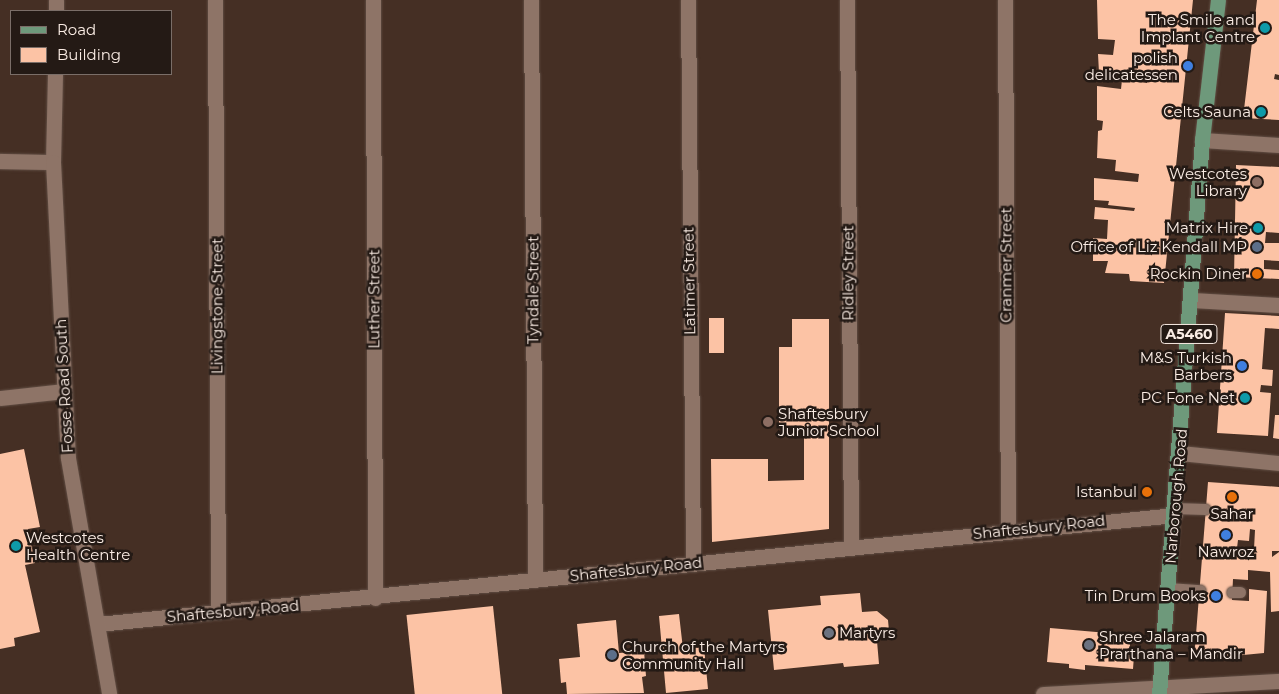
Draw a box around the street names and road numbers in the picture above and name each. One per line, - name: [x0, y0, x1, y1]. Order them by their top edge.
- street label: Cranmer Street: [997, 207, 1015, 323]
- street label: Ridley Street: [839, 225, 857, 321]
- street label: Latimer Street: [679, 227, 699, 335]
- street label: Tyndale Street: [524, 236, 542, 344]
- street label: Livingstone Street: [208, 238, 226, 374]
- street label: Luther Street: [365, 249, 383, 349]
- street label: Fosse Road South: [51, 318, 77, 454]
- road number: A5460: [1160, 322, 1218, 346]
- street label: Narborough Road: [1161, 428, 1191, 564]
- street label: Shaftesbury Road: [972, 511, 1106, 543]
- street label: Shaftesbury Road: [569, 553, 703, 585]
- street label: Shaftesbury Road: [166, 596, 300, 626]

